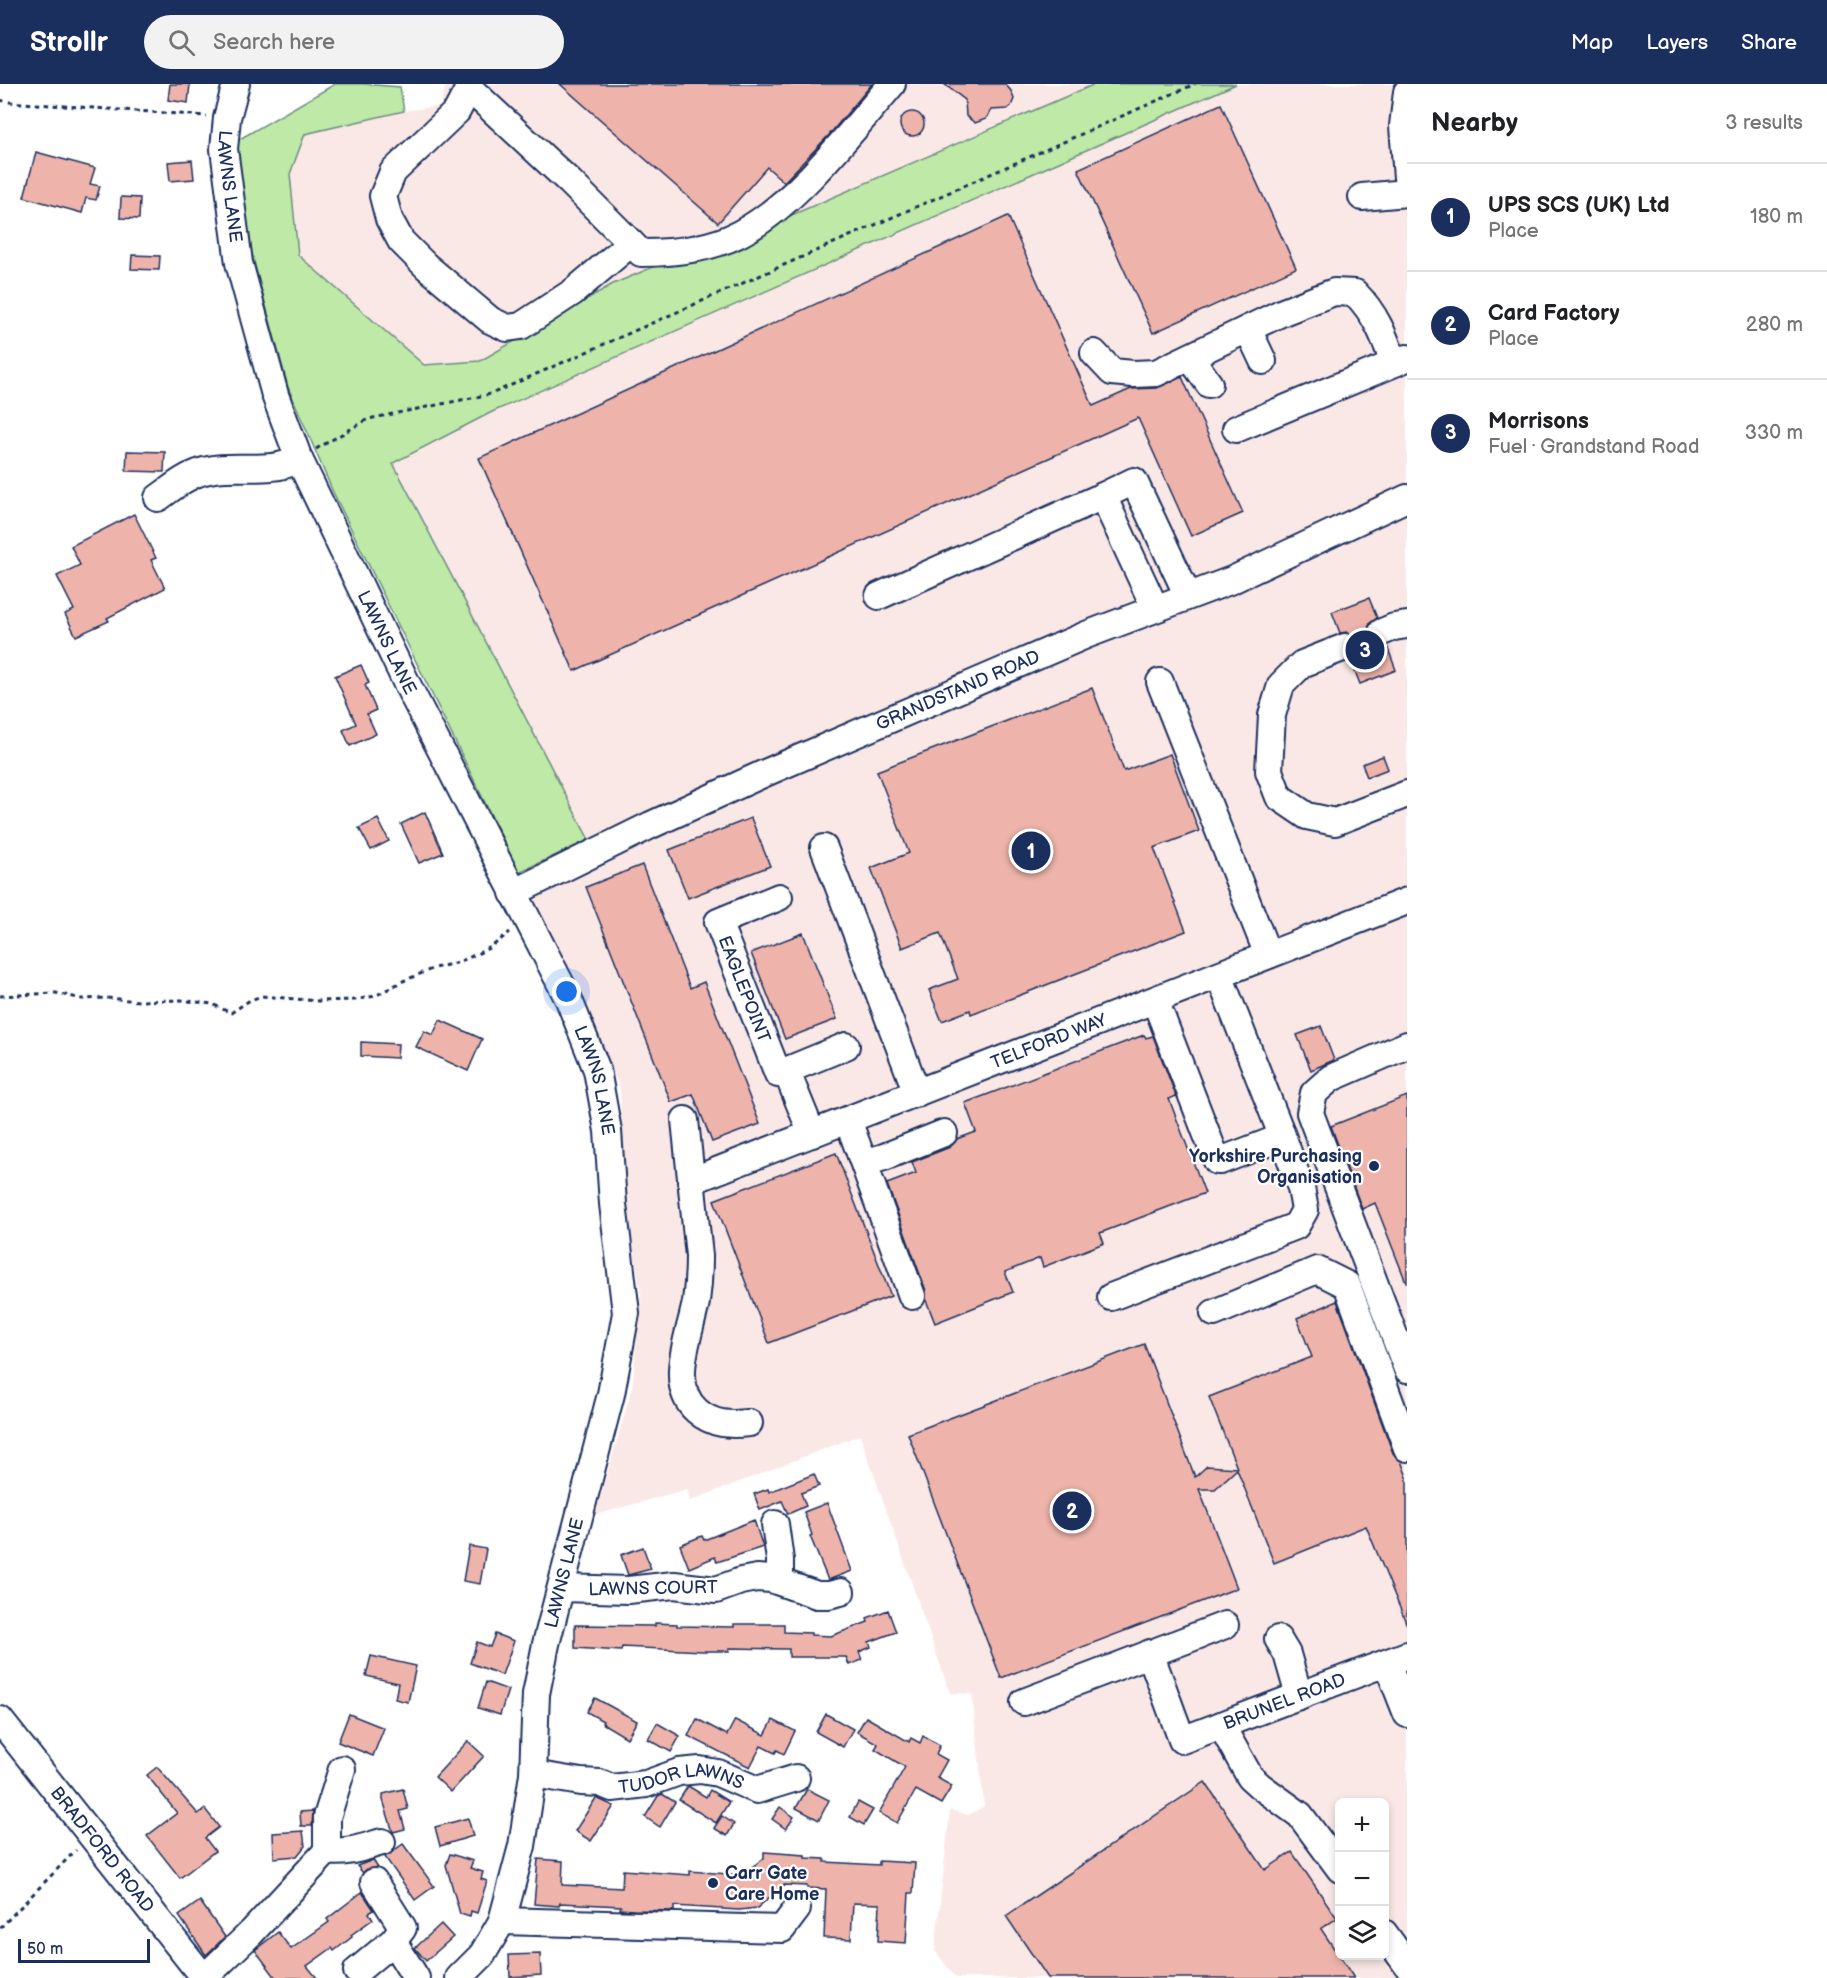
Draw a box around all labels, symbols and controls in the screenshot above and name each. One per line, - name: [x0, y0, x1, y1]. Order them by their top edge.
- search box: [144, 15, 564, 69]
- text: Strollr: [30, 26, 108, 59]
- icon: search: [165, 26, 198, 59]
- text: Search here: [213, 29, 335, 56]
- text: Map: [1571, 30, 1613, 55]
- text: Layers: [1646, 30, 1708, 55]
- text: Share: [1741, 30, 1797, 55]
- text: Nearby: [1431, 108, 1518, 139]
- text: 3 results: [1725, 111, 1803, 135]
- street label: LAWNS LANE: [213, 129, 246, 244]
- text: UPS SCS (UK) Ltd: [1488, 192, 1670, 219]
- text: 1: [1446, 205, 1455, 229]
- text: 180 m: [1750, 205, 1803, 229]
- text: Place: [1488, 219, 1539, 243]
- text: Card Factory: [1488, 300, 1619, 327]
- text: 2: [1445, 313, 1456, 337]
- text: 280 m: [1746, 313, 1803, 337]
- text: Place: [1488, 327, 1539, 351]
- text: Morrisons: [1488, 408, 1589, 435]
- text: 3: [1445, 421, 1456, 445]
- text: 330 m: [1745, 421, 1803, 445]
- text: Fuel · Grandstand Road: [1488, 435, 1699, 459]
- street label: LAWNS LANE: [353, 587, 421, 698]
- pin: 3: [1346, 628, 1384, 672]
- street label: GRANDSTAND ROAD: [873, 646, 1043, 735]
- pin: 1: [1012, 828, 1050, 873]
- street label: EAGLEPOINT: [713, 933, 775, 1046]
- your location: [552, 977, 581, 1006]
- street label: TELFORD WAY: [988, 1009, 1110, 1074]
- street label: LAWNS LANE: [569, 1023, 619, 1137]
- place label: Yorkshire Purchasing Organisation: [1189, 1146, 1362, 1188]
- marker: Yorkshire Purchasing Organisation: [1367, 1159, 1381, 1173]
- pin: 2: [1052, 1488, 1092, 1534]
- street label: LAWNS LANE: [541, 1516, 588, 1630]
- street label: LAWNS COURT: [588, 1577, 718, 1600]
- street label: BRUNEL ROAD: [1220, 1669, 1349, 1734]
- street label: TUDOR LAWNS: [617, 1759, 747, 1798]
- street label: BRADFORD ROAD: [46, 1783, 158, 1917]
- map controls: [1335, 1798, 1389, 1960]
- button: +: [1335, 1798, 1389, 1852]
- button: −: [1335, 1852, 1389, 1906]
- place label: Carr Gate Care Home: [725, 1863, 819, 1905]
- marker: Carr Gate Care Home: [706, 1876, 720, 1890]
- button: layers: [1335, 1906, 1389, 1960]
- scale bar: [18, 1936, 150, 1964]
- text: 50 m: [27, 1940, 63, 1959]

